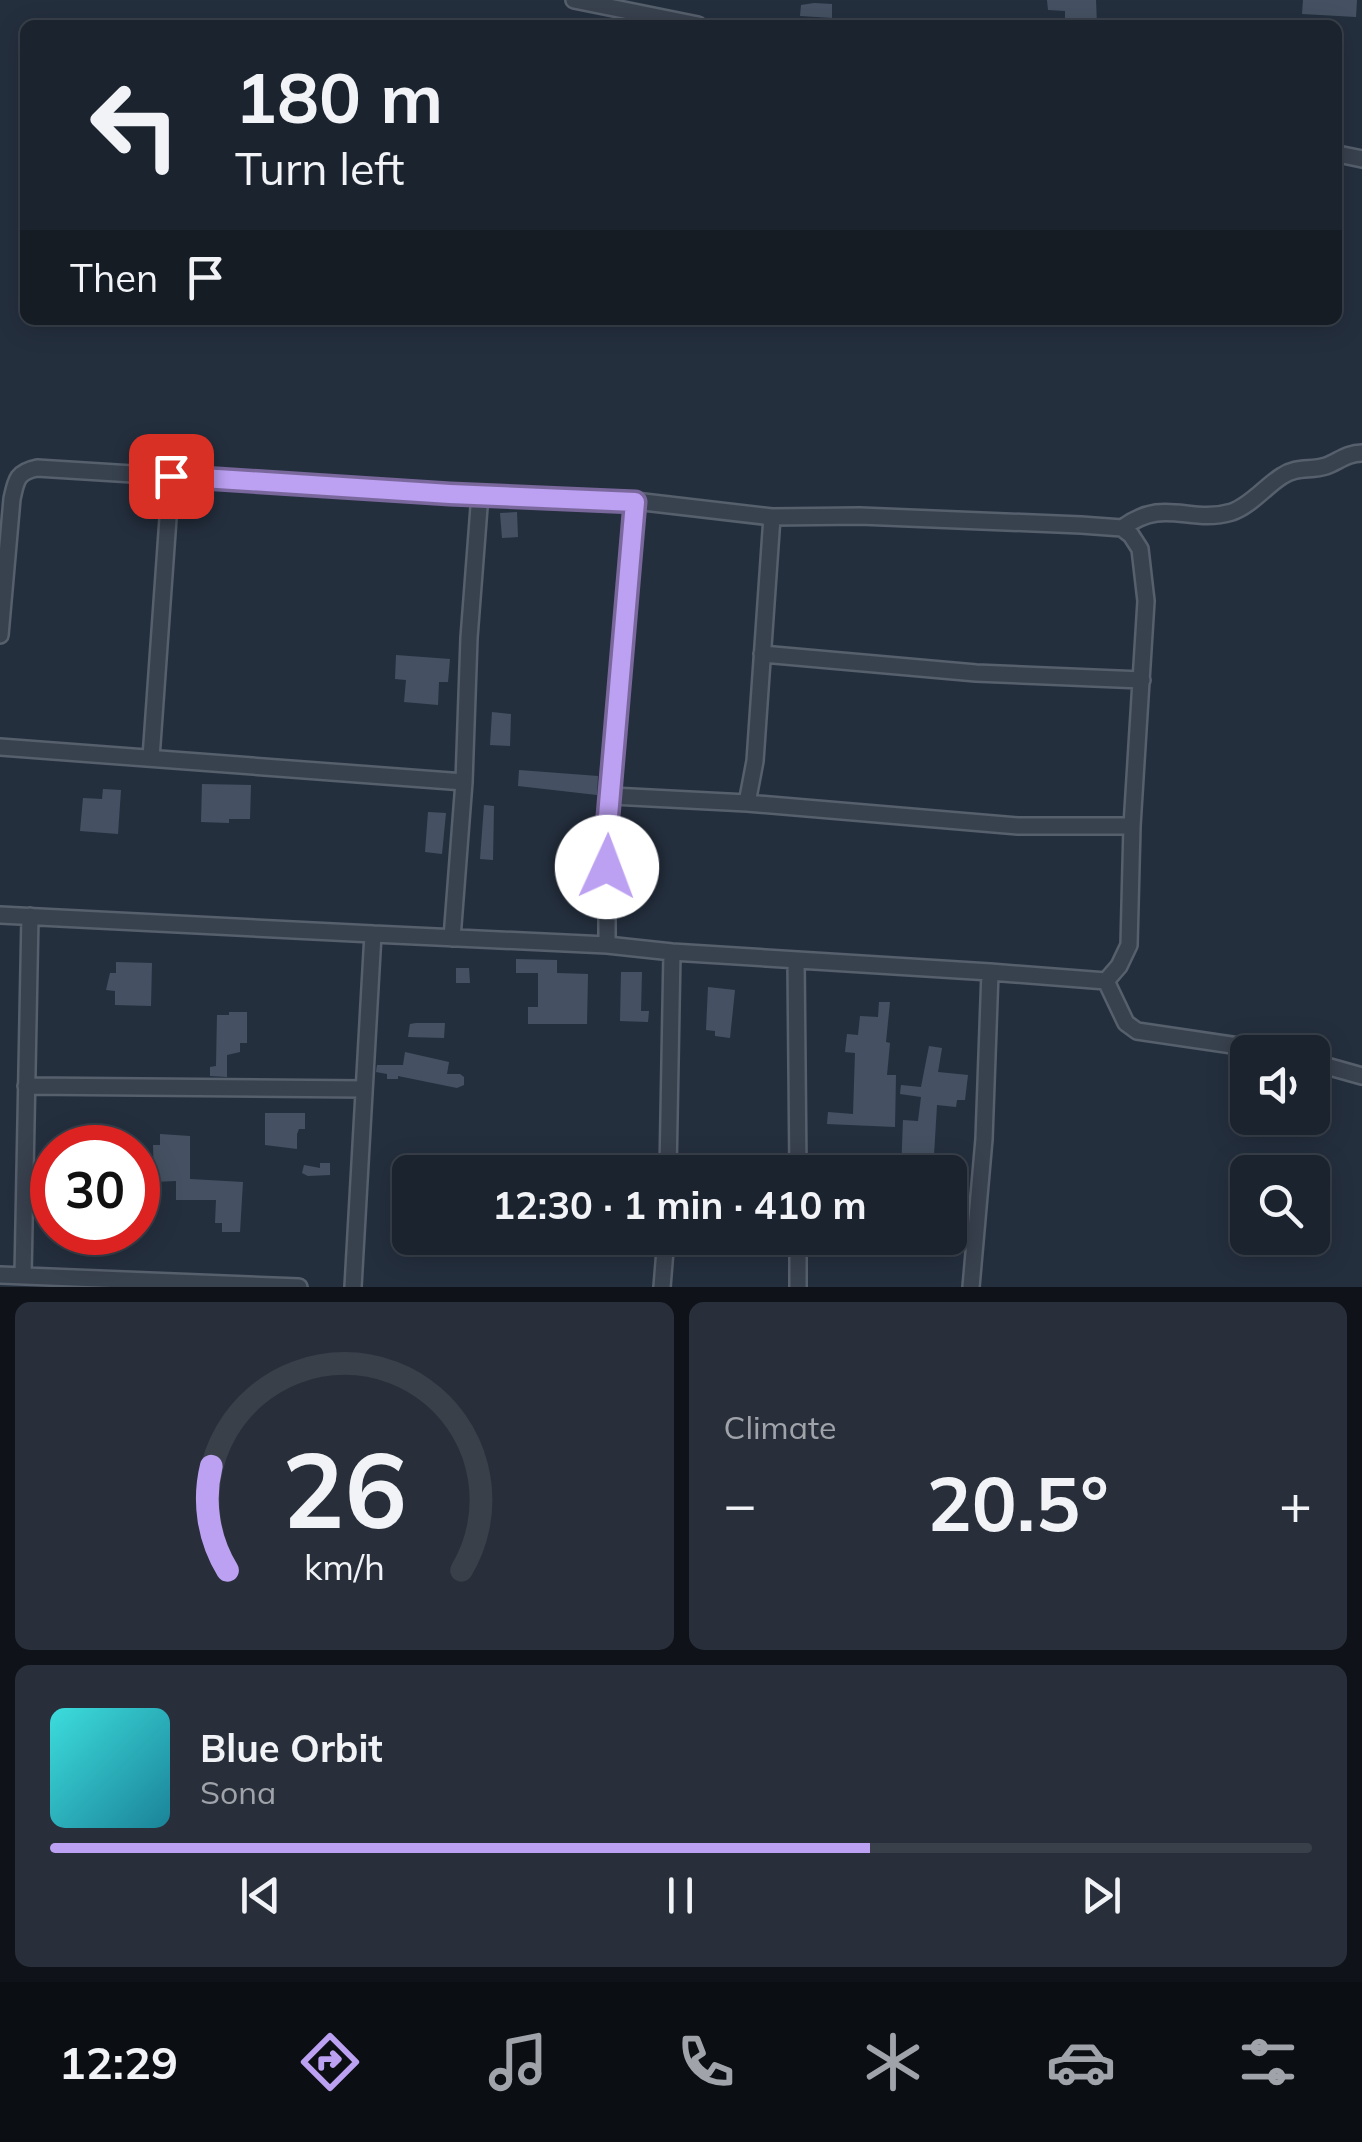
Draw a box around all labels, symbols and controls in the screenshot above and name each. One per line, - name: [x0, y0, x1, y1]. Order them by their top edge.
- text: 180 m: [235, 53, 443, 141]
- icon: left: [70, 60, 200, 190]
- text: Turn left: [235, 140, 404, 196]
- icon: arrive: [178, 250, 233, 305]
- text: Then: [70, 254, 158, 302]
- pin: [129, 434, 214, 519]
- icon: arrive: [144, 449, 199, 504]
- position arrow: [555, 815, 659, 919]
- map controls: [1230, 1035, 1330, 1255]
- button: sound: [1230, 1035, 1330, 1135]
- speed limit sign: 30: [30, 1125, 160, 1255]
- button: search: [1230, 1155, 1330, 1255]
- text: 12:30 · 1 min · 410 m: [492, 1181, 867, 1229]
- text: Climate: [724, 1407, 836, 1447]
- text: 26: [282, 1423, 407, 1554]
- text: 20.5°: [927, 1456, 1109, 1550]
- text: −: [724, 1469, 757, 1538]
- text: +: [1279, 1469, 1312, 1538]
- text: km/h: [304, 1544, 385, 1589]
- text: Blue Orbit: [200, 1724, 383, 1772]
- text: Sona: [200, 1772, 276, 1812]
- icon: previous: [233, 1868, 288, 1923]
- icon: pause: [653, 1868, 708, 1923]
- icon: next: [1074, 1868, 1129, 1923]
- icon: directions: [295, 2027, 365, 2097]
- icon: music: [483, 2027, 553, 2097]
- icon: phone: [671, 2027, 741, 2097]
- icon: climate: [858, 2027, 928, 2097]
- icon: car: [1046, 2027, 1116, 2097]
- icon: filters: [1233, 2027, 1303, 2097]
- text: 12:29: [59, 2034, 178, 2090]

